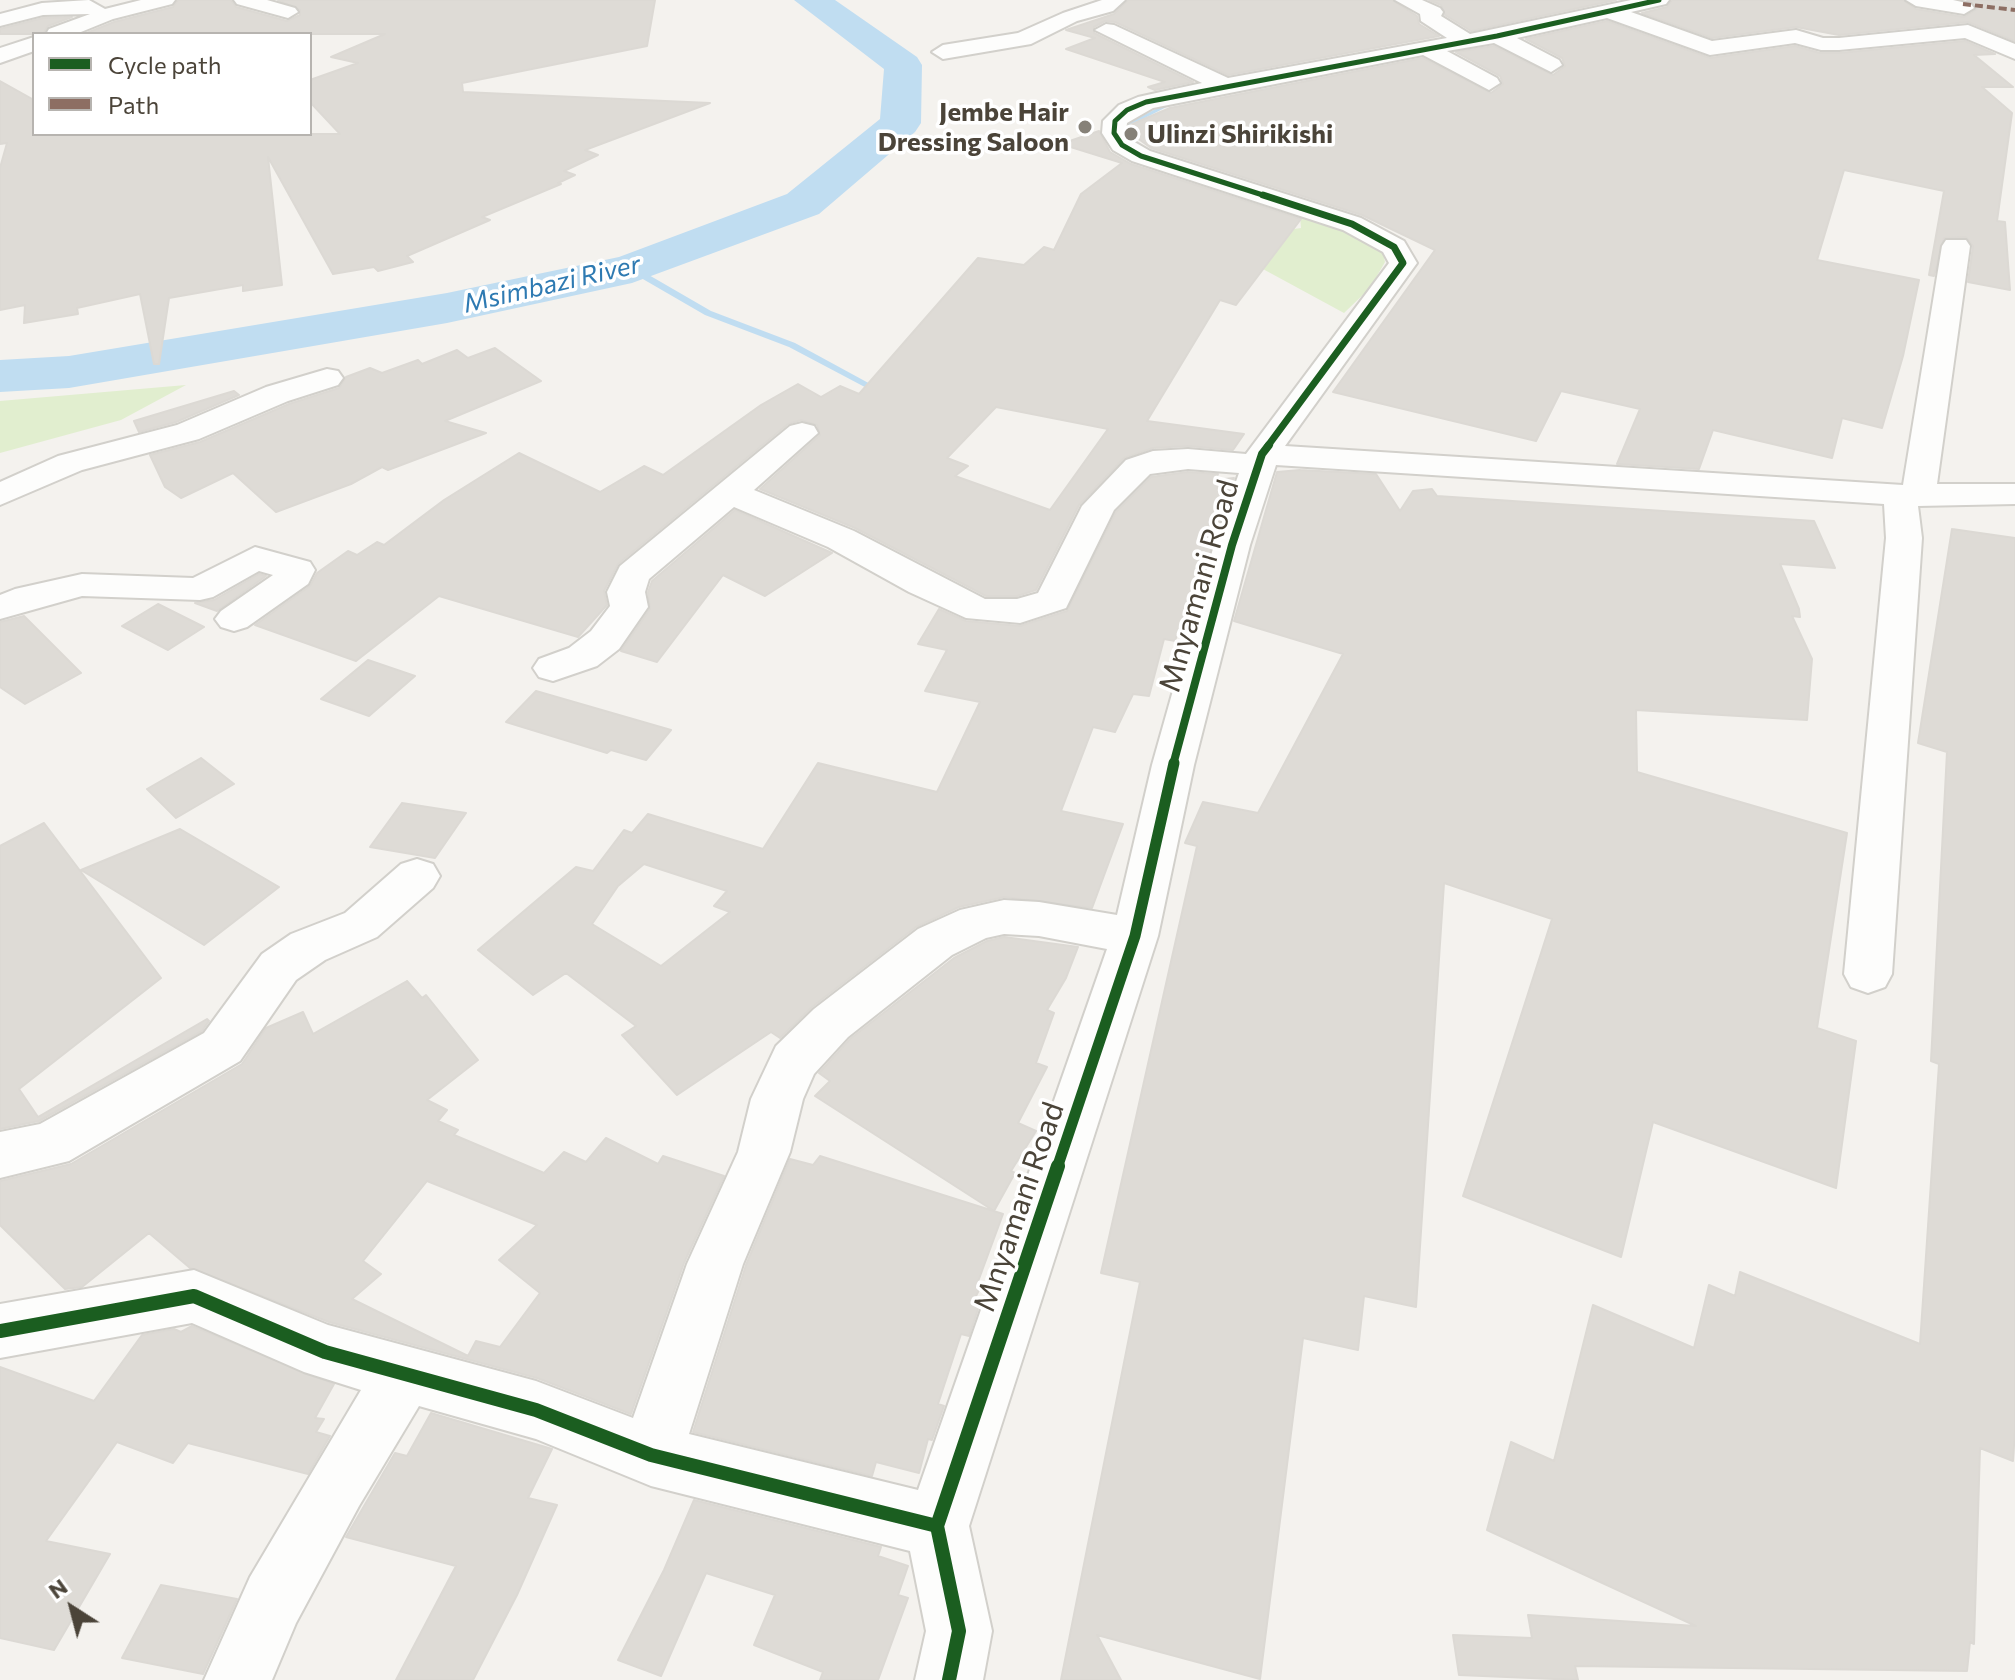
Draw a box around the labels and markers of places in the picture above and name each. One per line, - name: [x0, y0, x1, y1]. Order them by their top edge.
- place label: Jembe Hair Dressing Saloon: [878, 96, 1069, 158]
- marker: Jembe Hair Dressing Saloon: [1076, 118, 1094, 136]
- place label: Ulinzi Shirikishi: [1147, 118, 1333, 150]
- marker: Ulinzi Shirikishi: [1122, 125, 1140, 143]

